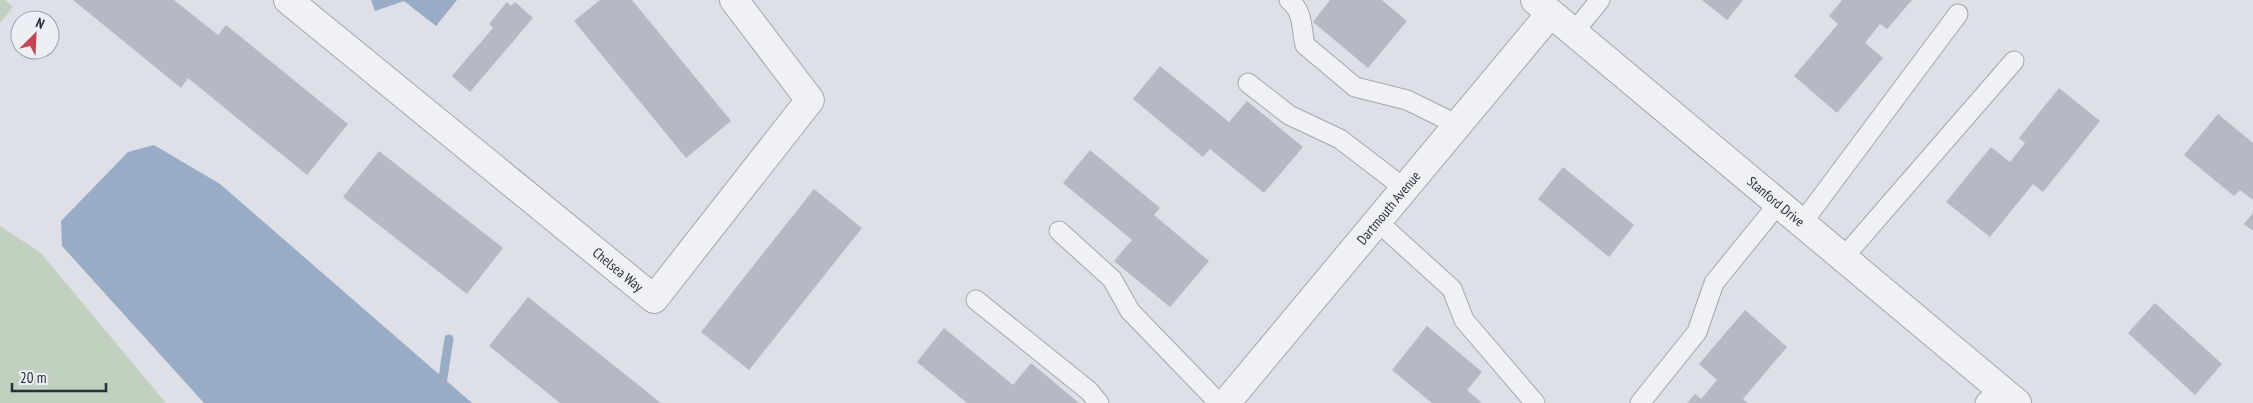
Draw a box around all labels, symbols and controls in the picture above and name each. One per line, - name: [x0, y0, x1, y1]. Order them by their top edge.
- north arrow: [10, 10, 60, 60]
- text: N: [33, 13, 47, 33]
- street label: Dartmouth Avenue: [1353, 167, 1425, 248]
- street label: Stanford Drive: [1743, 172, 1808, 231]
- street label: Chelsea Way: [589, 243, 648, 296]
- scale bar: [12, 360, 106, 392]
- text: 20 m: [20, 368, 46, 387]

